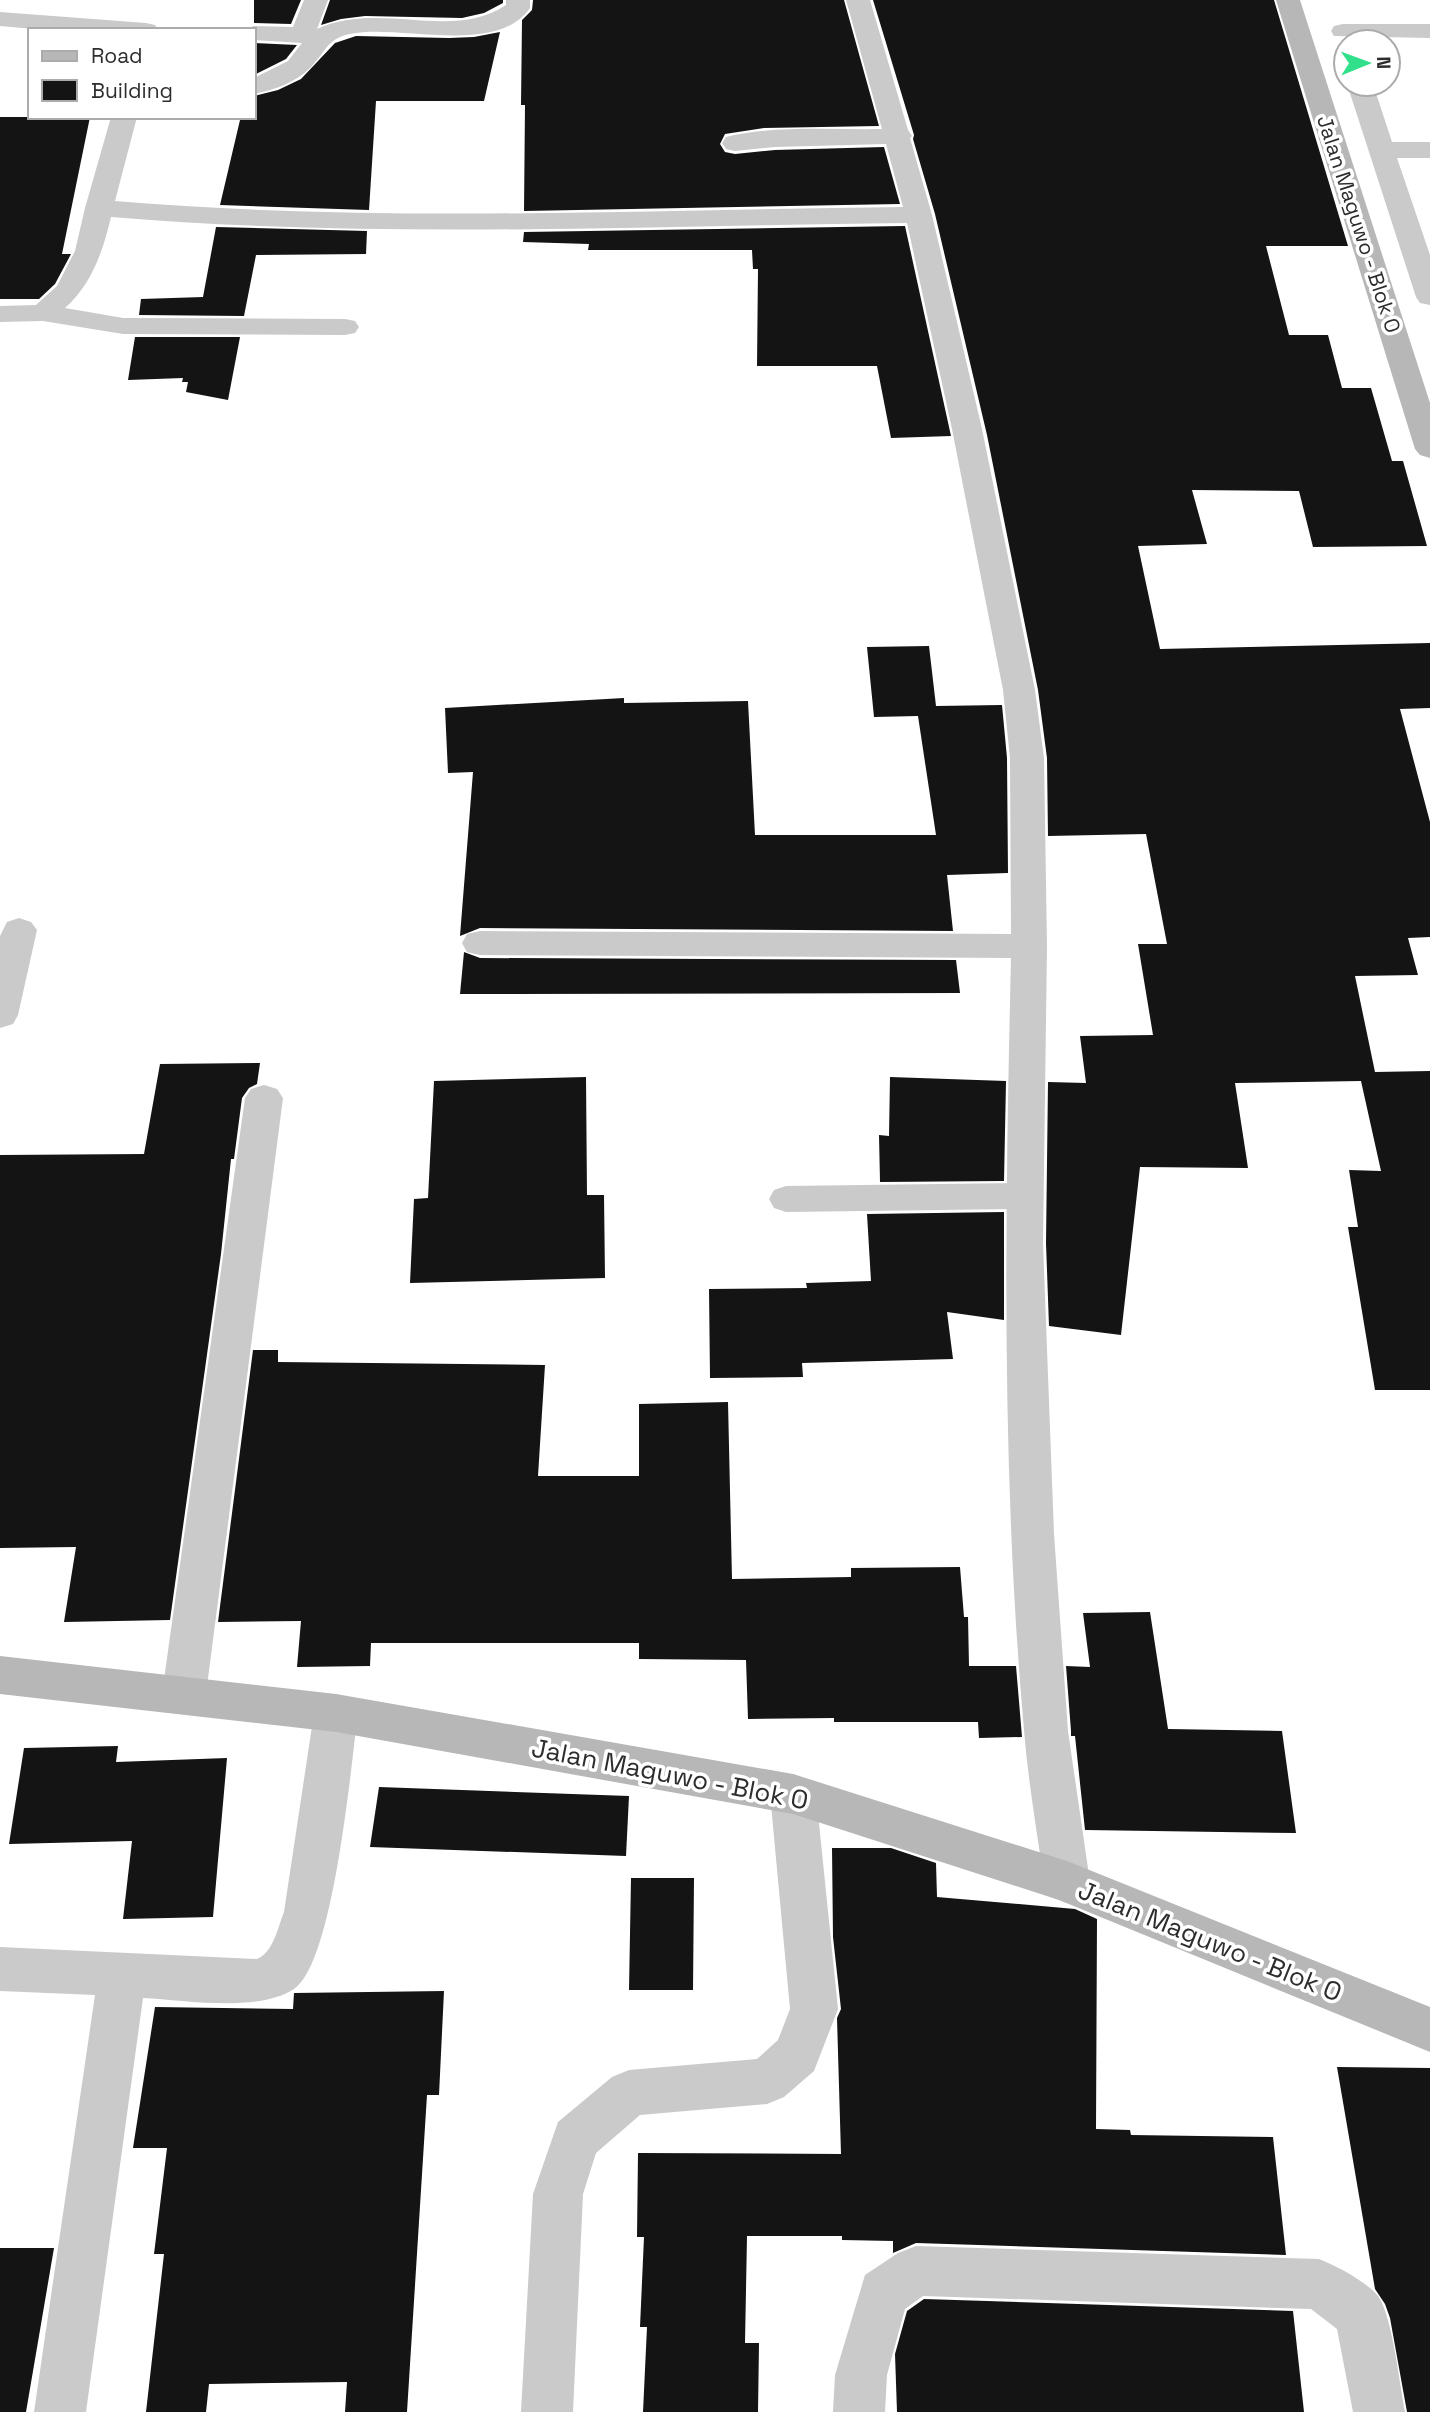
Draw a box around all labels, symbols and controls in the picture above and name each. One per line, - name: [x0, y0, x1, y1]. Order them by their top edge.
- legend: [28, 28, 256, 119]
- north arrow: [1332, 28, 1402, 98]
- text: Road: [91, 42, 143, 69]
- text: N: [1371, 56, 1396, 69]
- text: Building: [91, 77, 173, 104]
- street label: Jalan Maguwo - Blok O: [1311, 112, 1407, 336]
- street label: Jalan Maguwo - Blok O: [529, 1730, 811, 1818]
- street label: Jalan Maguwo - Blok O: [1073, 1873, 1347, 2009]

